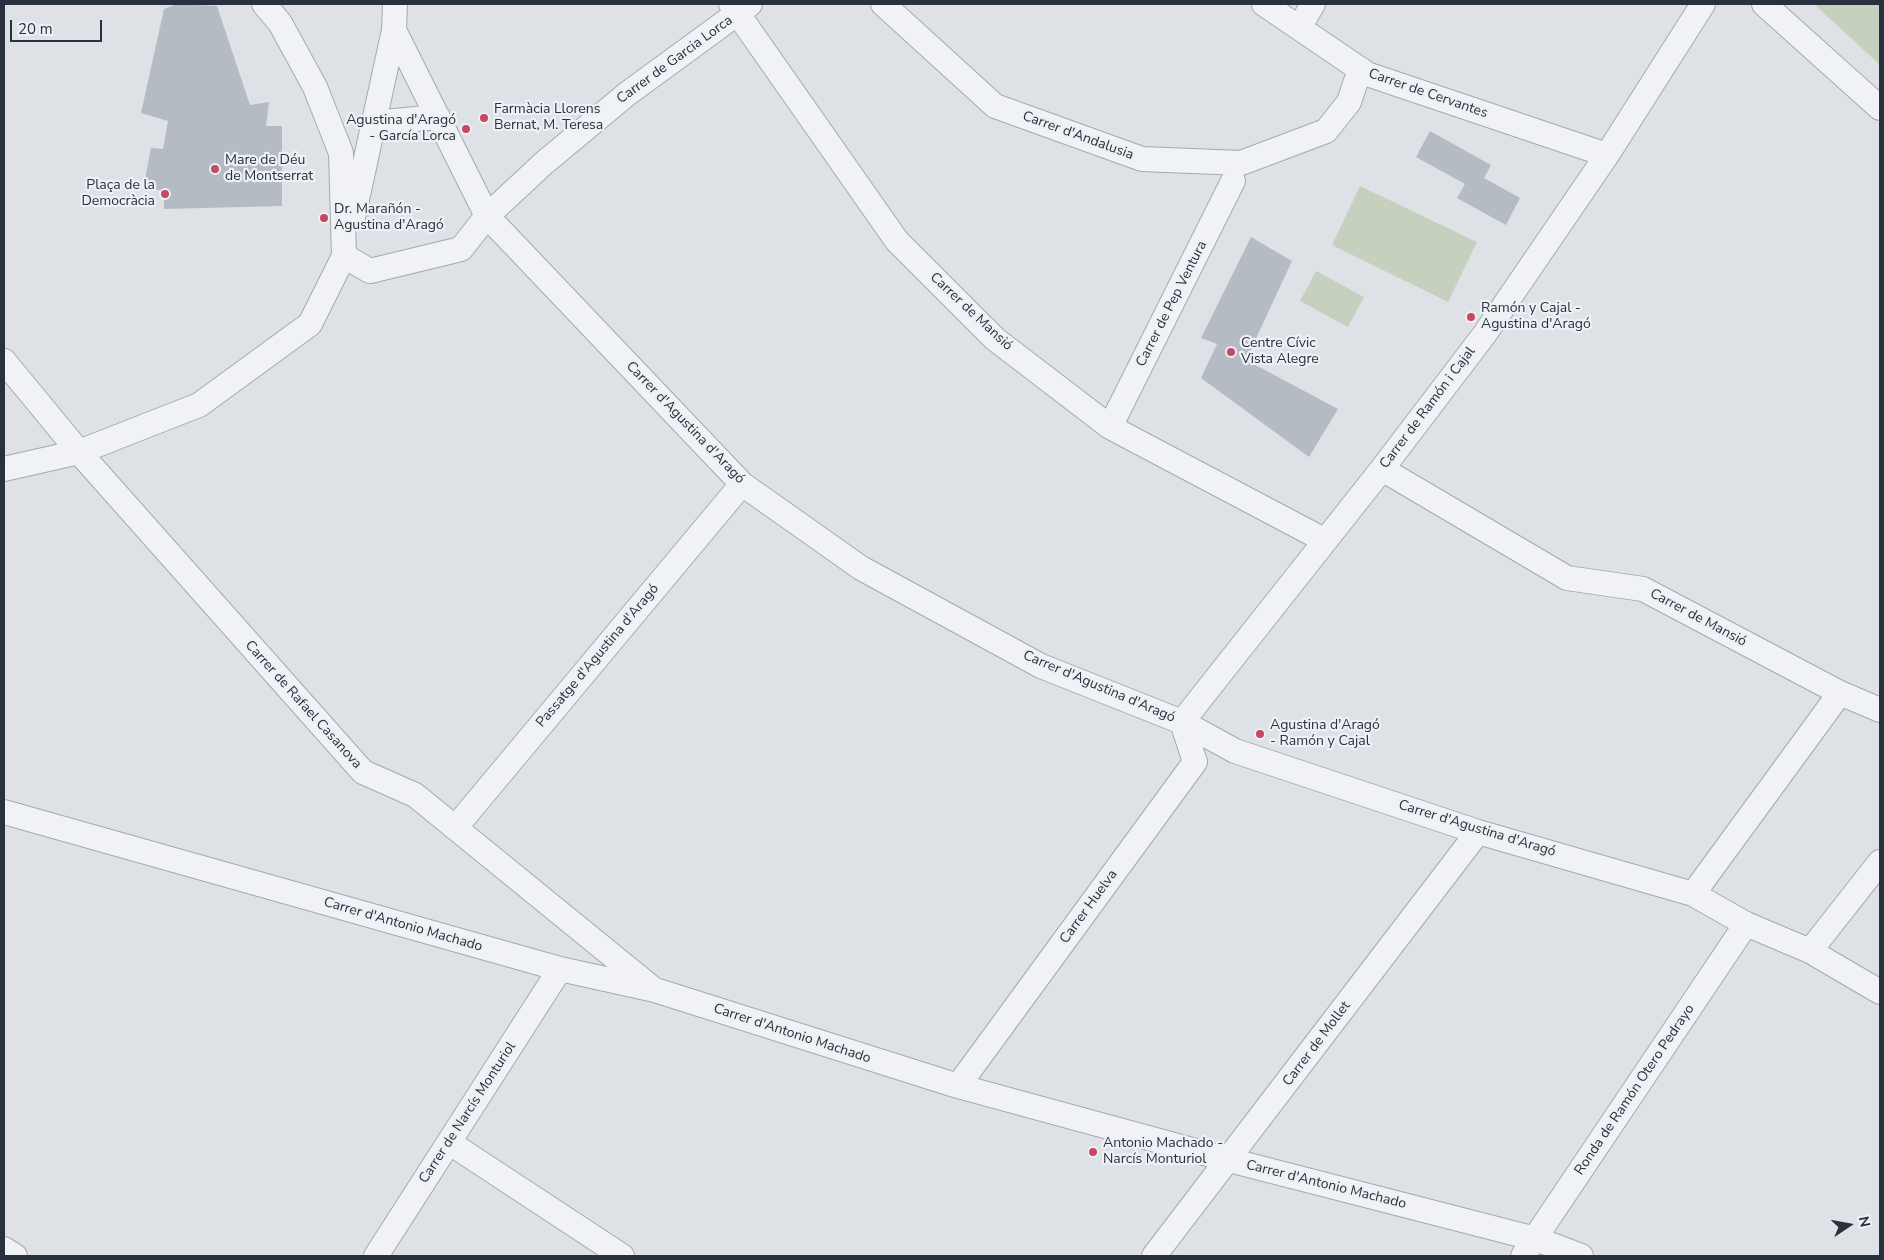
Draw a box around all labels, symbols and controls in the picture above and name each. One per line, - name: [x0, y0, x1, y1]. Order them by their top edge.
- scale bar: [12, 10, 105, 42]
- street label: Carrer de Garcia Lorca: [614, 12, 736, 108]
- text: 20 m: [18, 19, 53, 39]
- street label: Carrer de Cervantes: [1366, 66, 1490, 122]
- place label: Farmàcia Llorens Bernat, M. Teresa: [494, 102, 603, 134]
- street label: Carrer d'Andalusia: [1020, 108, 1136, 164]
- marker: Farmàcia Llorens Bernat, M. Teresa: [478, 112, 490, 124]
- place label: Agustina d'Aragó - García Lorca: [346, 113, 456, 146]
- marker: Agustina d'Aragó - García Lorca: [460, 123, 472, 135]
- place label: Mare de Déu de Montserrat: [225, 153, 313, 186]
- marker: Mare de Déu de Montserrat: [209, 163, 221, 175]
- place label: Plaça de la Democràcia: [81, 178, 155, 210]
- marker: Plaça de la Democràcia: [159, 188, 171, 200]
- place label: Dr. Marañón - Agustina d'Aragó: [334, 202, 444, 234]
- marker: Dr. Marañón - Agustina d'Aragó: [318, 212, 330, 224]
- street label: Carrer de Pep Ventura: [1133, 238, 1211, 370]
- street label: Carrer de Mansió: [926, 269, 1016, 355]
- place label: Ramón y Cajal - Agustina d'Aragó: [1481, 301, 1591, 334]
- marker: Ramón y Cajal - Agustina d'Aragó: [1465, 311, 1477, 323]
- place label: Centre Cívic Vista Alegre: [1241, 336, 1319, 368]
- street label: Carrer de Ramón i Cajal: [1377, 344, 1479, 472]
- marker: Centre Cívic Vista Alegre: [1225, 346, 1237, 358]
- street label: Carrer d'Agustina d'Aragó: [622, 358, 748, 488]
- street label: Passatge d'Agustina d'Aragó: [533, 581, 663, 731]
- street label: Carrer de Mansió: [1647, 585, 1749, 651]
- street label: Carrer de Rafael Casanova: [241, 637, 365, 773]
- street label: Carrer d'Agustina d'Aragó: [1020, 647, 1178, 727]
- place label: Agustina d'Aragó - Ramón y Cajal: [1270, 718, 1380, 750]
- marker: Agustina d'Aragó - Ramón y Cajal: [1254, 728, 1266, 740]
- street label: Carrer d'Agustina d'Aragó: [1396, 797, 1558, 861]
- street label: Carrer Huelva: [1057, 867, 1121, 947]
- street label: Carrer d'Antonio Machado: [322, 894, 484, 956]
- street label: Carrer de Mollet: [1280, 998, 1354, 1090]
- street label: Carrer d'Antonio Machado: [711, 1001, 873, 1067]
- street label: Ronda de Ramón Otero Pedrayo: [1572, 1002, 1698, 1178]
- street label: Carrer de Narcís Monturiol: [416, 1039, 520, 1187]
- place label: Antonio Machado - Narcís Monturiol: [1103, 1136, 1223, 1168]
- marker: Antonio Machado - Narcís Monturiol: [1087, 1146, 1099, 1158]
- street label: Carrer d'Antonio Machado: [1244, 1157, 1408, 1213]
- north arrow: [1824, 1200, 1874, 1250]
- text: N: [1854, 1215, 1875, 1229]

